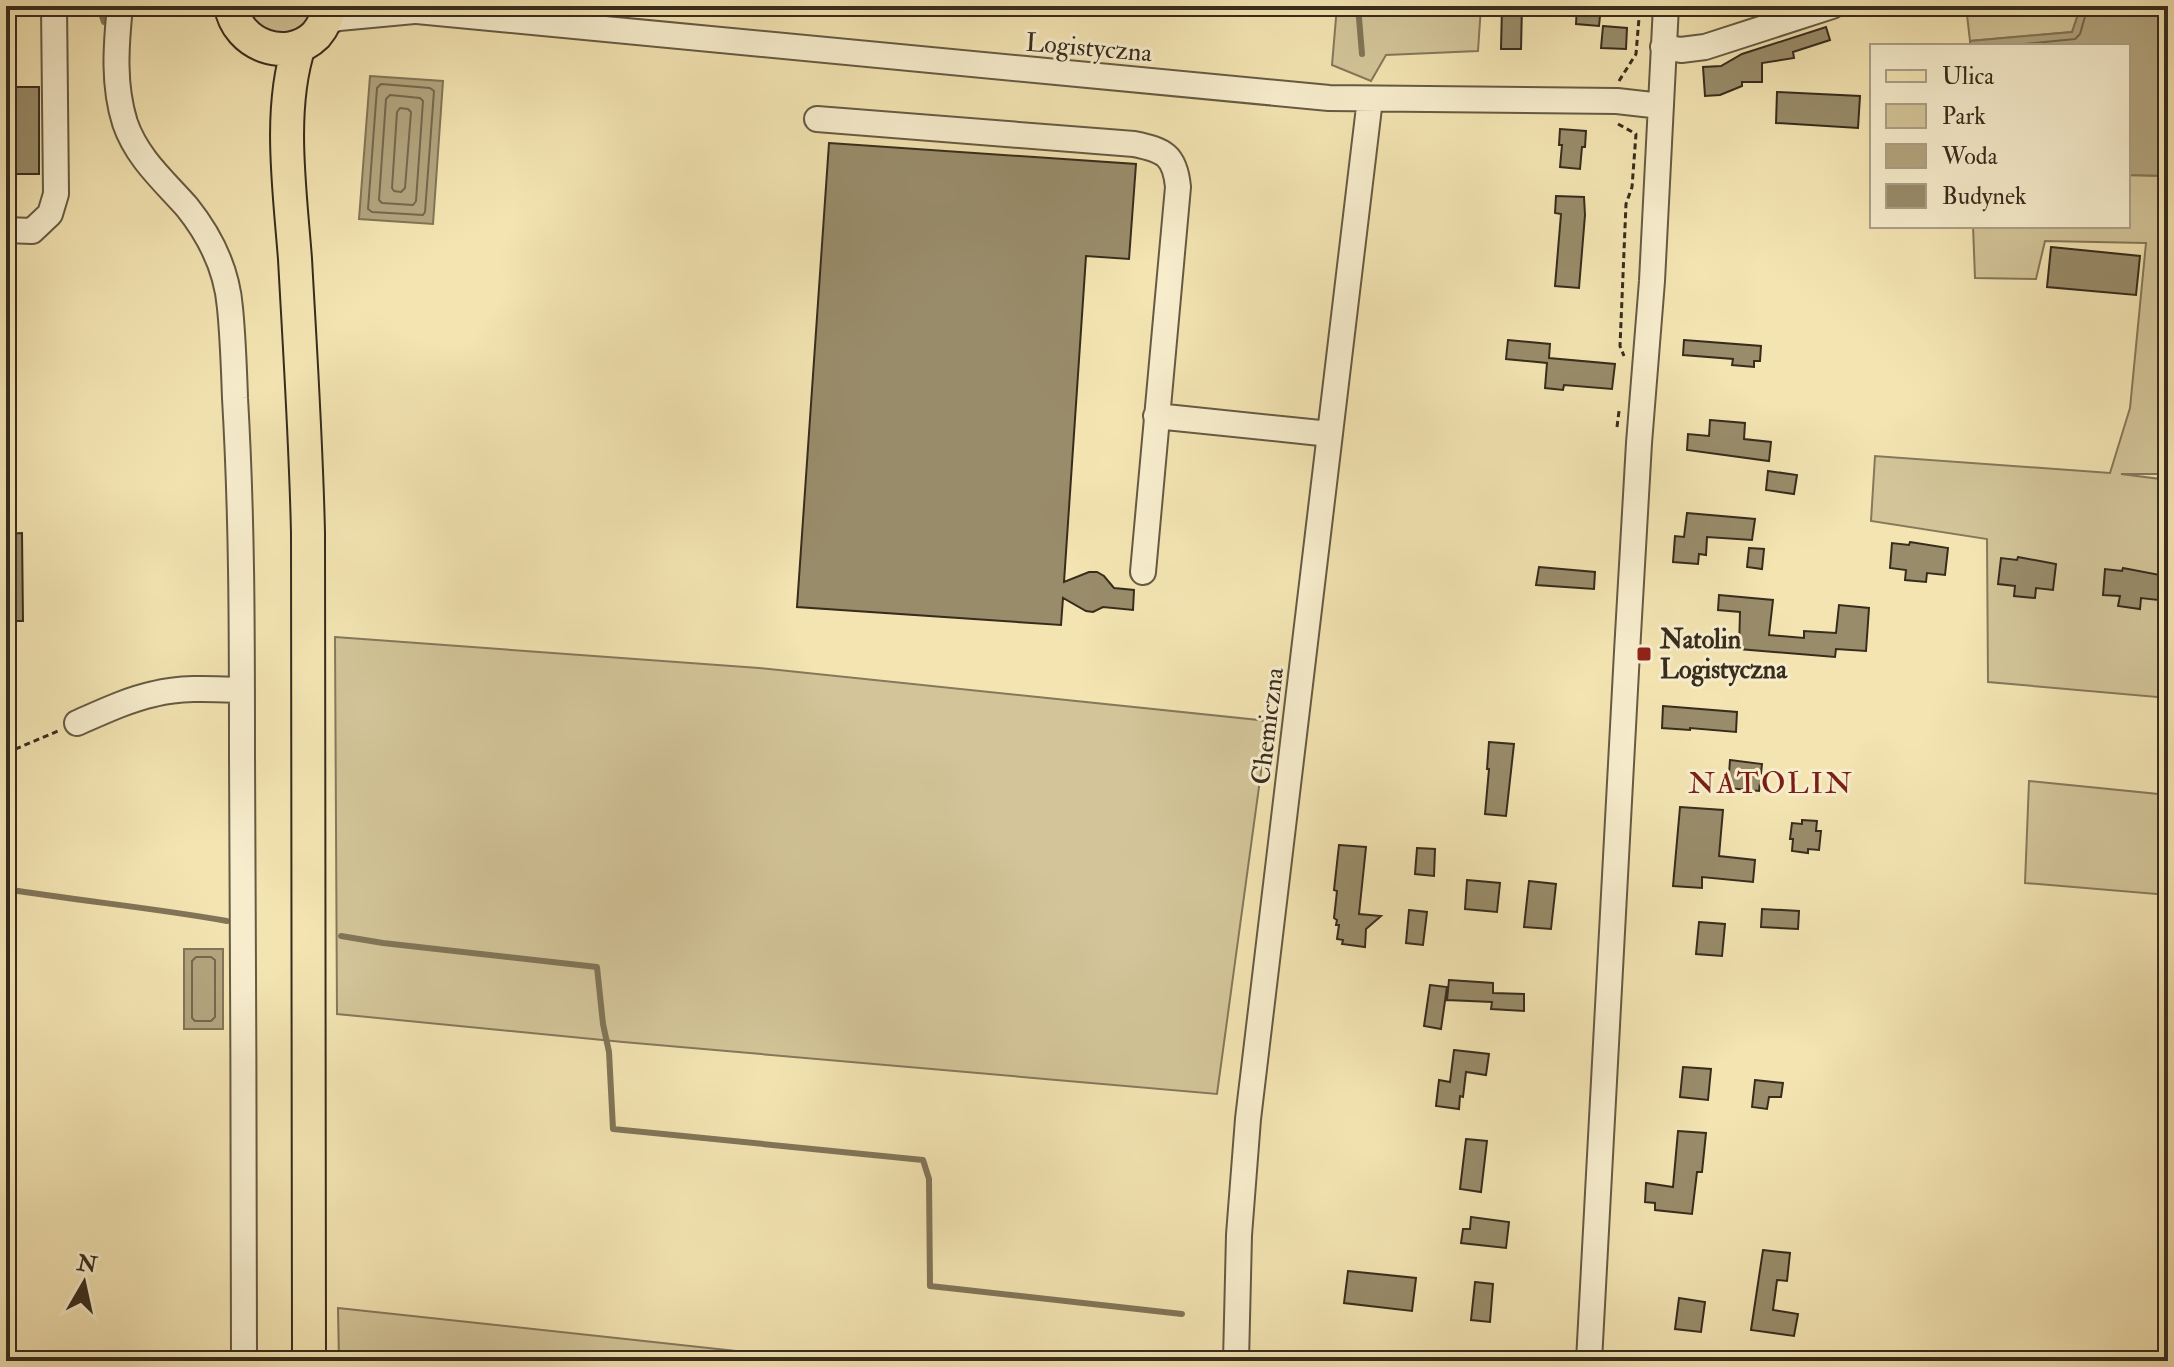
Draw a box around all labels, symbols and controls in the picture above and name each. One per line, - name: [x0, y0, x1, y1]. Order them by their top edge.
- street label: Logistyczna: [1024, 27, 1154, 69]
- legend: [1870, 44, 2130, 228]
- text: Ulica: [1942, 61, 1995, 92]
- text: Park: [1942, 101, 1986, 132]
- text: Woda: [1941, 141, 1999, 172]
- text: Budynek: [1942, 181, 2027, 212]
- place label: Natolin Logistyczna: [1659, 624, 1788, 687]
- marker: Natolin Logistyczna: [1635, 645, 1653, 663]
- street label: Chemiczna: [1245, 665, 1291, 786]
- district label: NATOLIN: [1688, 765, 1854, 802]
- north arrow: [44, 1243, 124, 1323]
- text: N: [74, 1249, 99, 1280]

